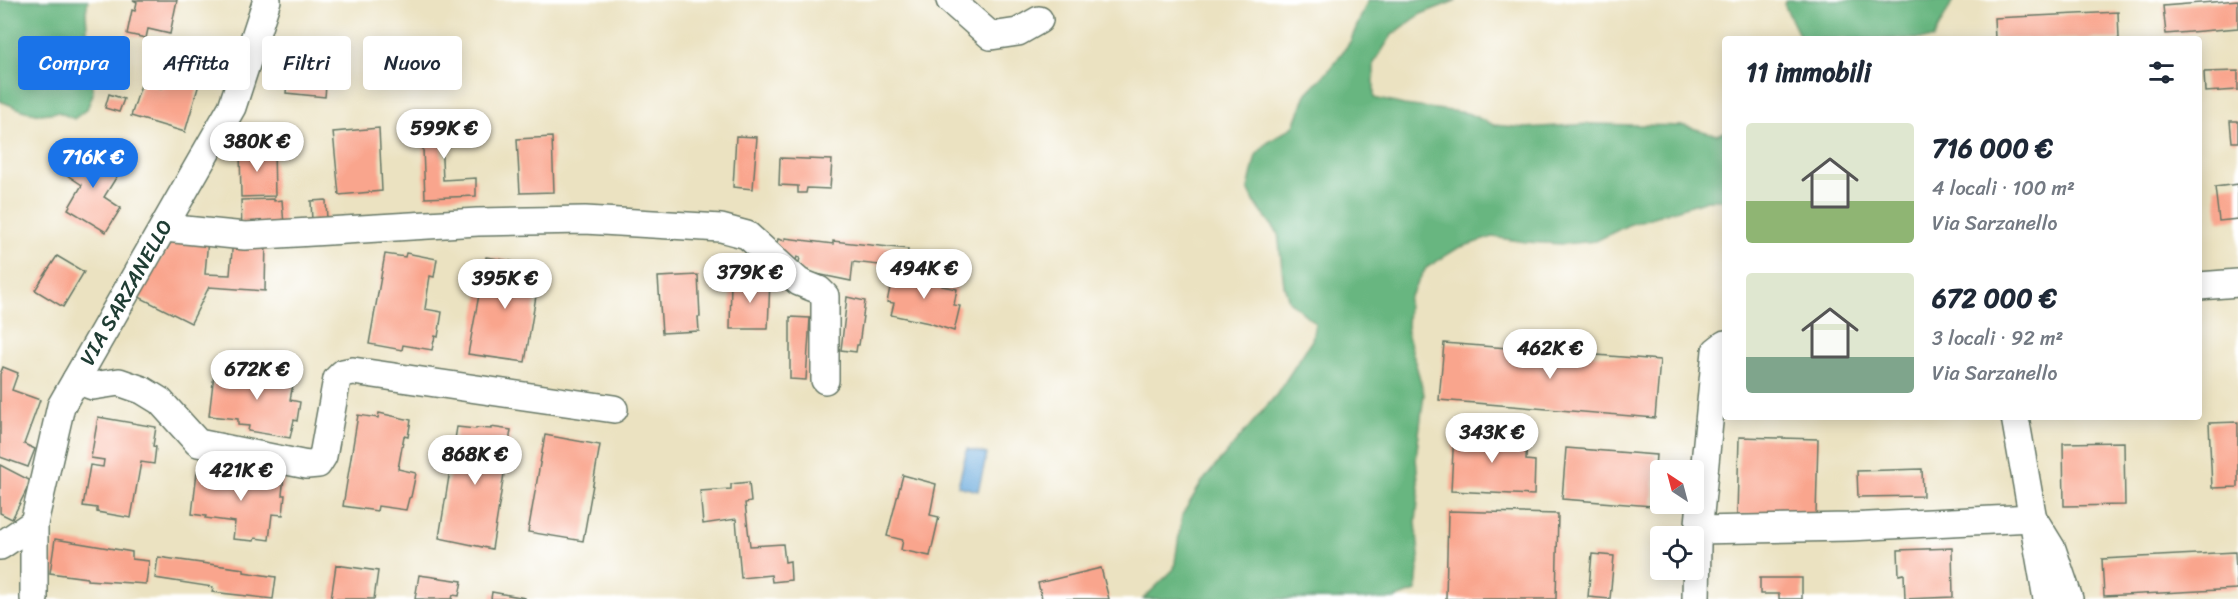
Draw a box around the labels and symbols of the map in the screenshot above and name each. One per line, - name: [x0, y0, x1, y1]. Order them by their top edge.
- pin: 599K €: [395, 109, 493, 160]
- pin: 380K €: [208, 122, 306, 173]
- pin: 716K €: [44, 138, 142, 189]
- street label: VIA SARZANELLO: [69, 212, 183, 373]
- pin: 494K €: [875, 249, 973, 300]
- pin: 379K €: [701, 253, 799, 304]
- pin: 395K €: [456, 259, 554, 310]
- pin: 462K €: [1501, 329, 1599, 380]
- pin: 672K €: [208, 350, 306, 401]
- pin: 343K €: [1443, 413, 1541, 464]
- pin: 868K €: [426, 435, 524, 486]
- pin: 421K €: [192, 451, 290, 502]
- north arrow: [1650, 460, 1704, 514]

